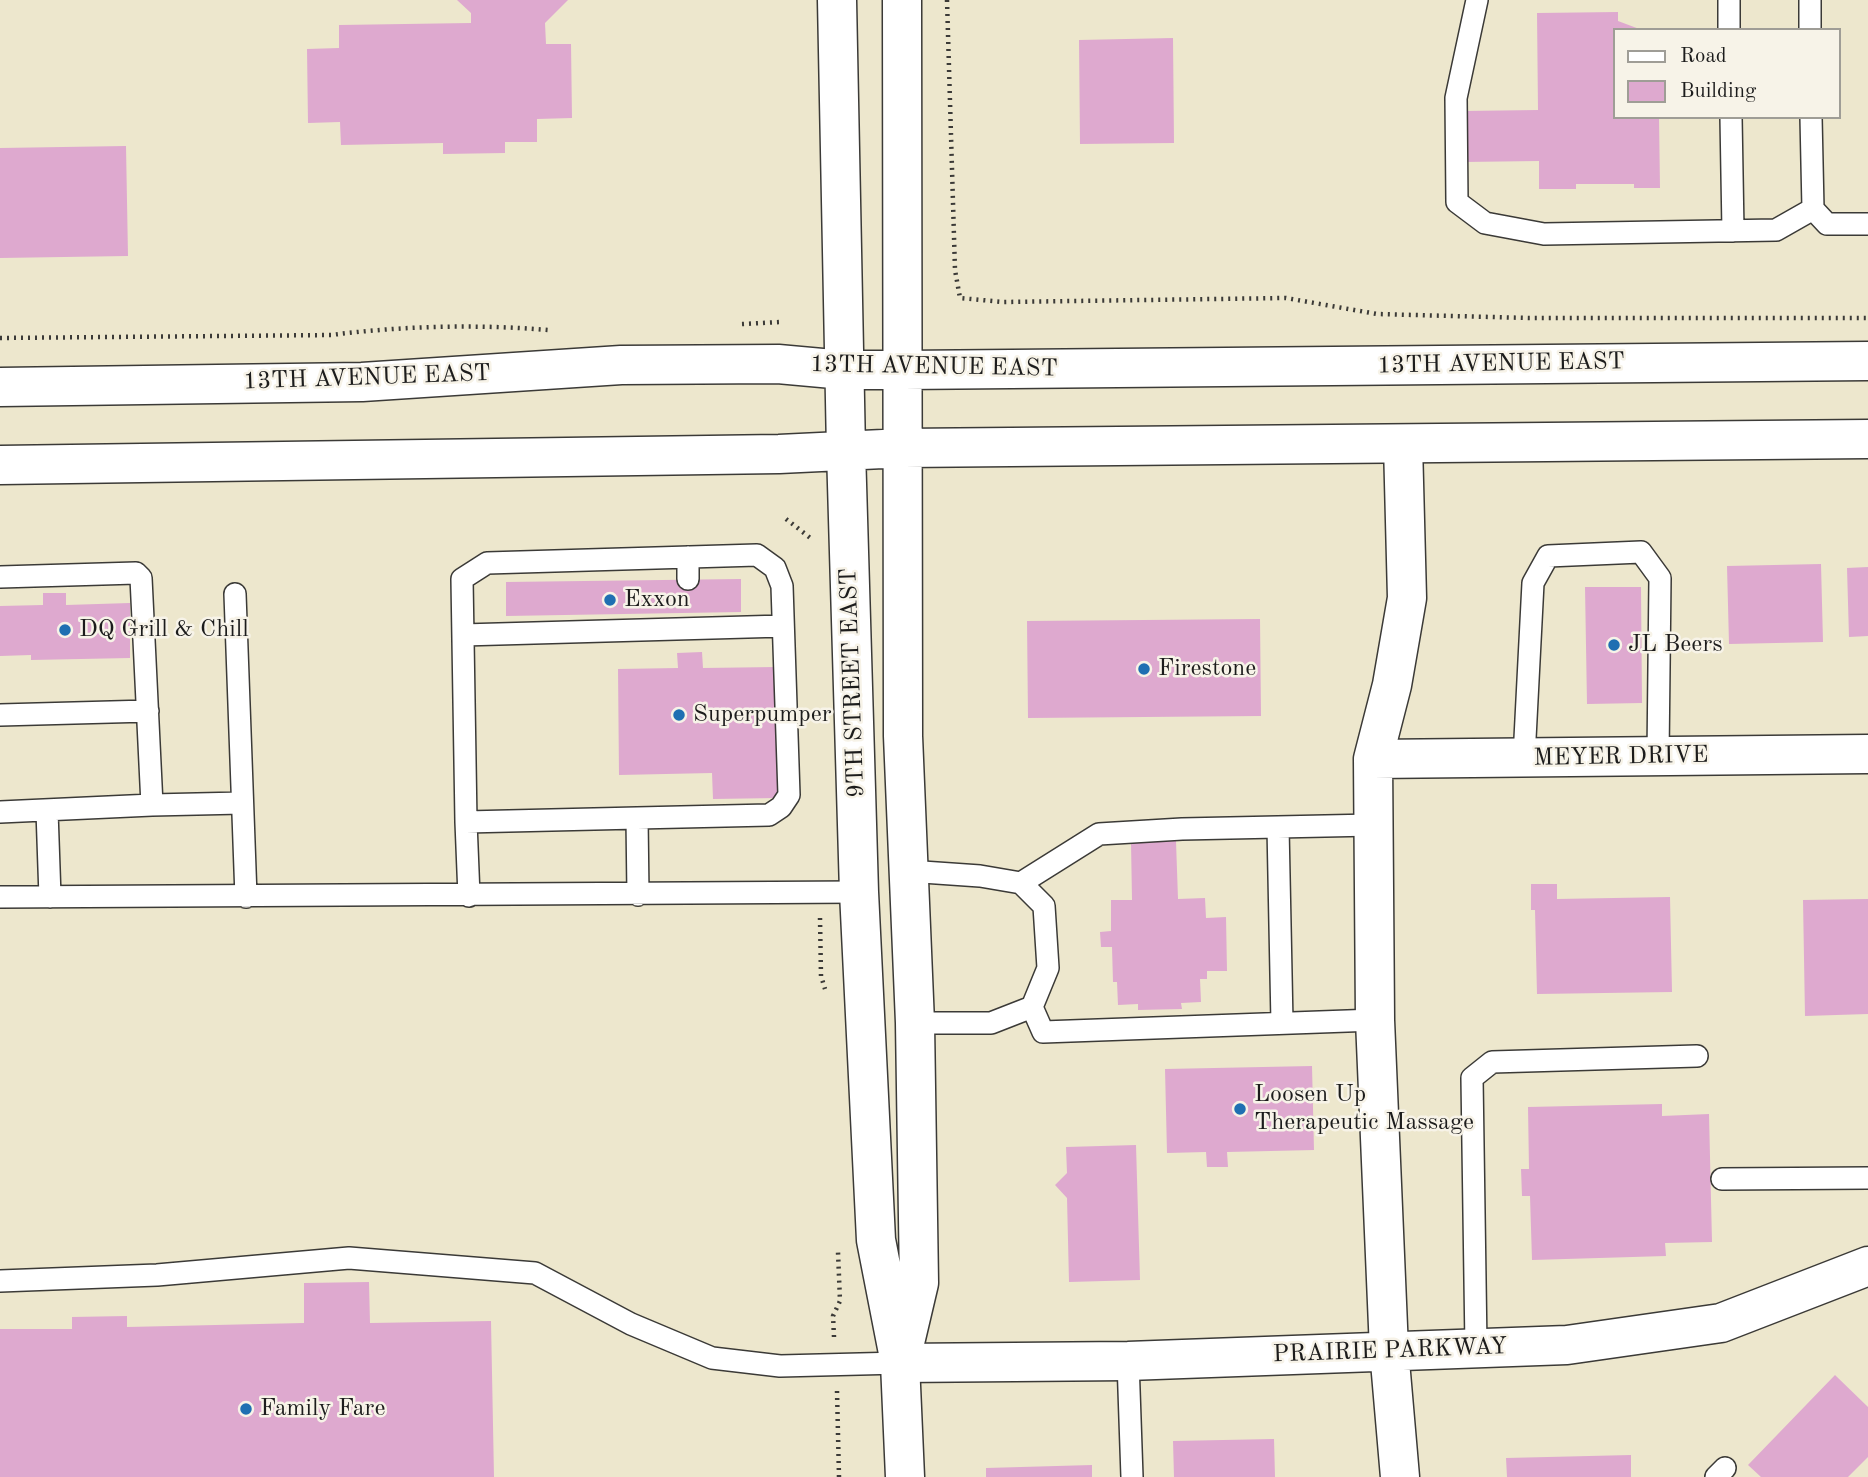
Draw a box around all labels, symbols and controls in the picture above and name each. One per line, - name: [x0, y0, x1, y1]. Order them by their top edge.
- legend: [1612, 28, 1840, 119]
- text: Road: [1680, 46, 1727, 67]
- text: Building: [1680, 81, 1756, 102]
- street label: 13TH AVENUE EAST: [1377, 347, 1625, 381]
- street label: 13TH AVENUE EAST: [810, 350, 1058, 384]
- street label: 13TH AVENUE EAST: [243, 359, 491, 397]
- street label: 9TH STREET EAST: [835, 568, 871, 798]
- place label: Exxon: [624, 586, 690, 614]
- marker: Exxon: [602, 592, 618, 608]
- place label: DQ Grill & Chill: [79, 616, 249, 644]
- marker: DQ Grill & Chill: [57, 622, 73, 638]
- place label: JL Beers: [1628, 631, 1723, 659]
- marker: JL Beers: [1606, 637, 1622, 653]
- place label: Firestone: [1158, 655, 1256, 683]
- marker: Firestone: [1136, 661, 1152, 677]
- place label: Superpumper: [693, 701, 832, 729]
- marker: Superpumper: [671, 707, 687, 723]
- street label: MEYER DRIVE: [1533, 741, 1709, 773]
- place label: Loosen Up Therapeutic Massage: [1254, 1081, 1474, 1137]
- marker: Loosen Up Therapeutic Massage: [1232, 1101, 1248, 1117]
- street label: PRAIRIE PARKWAY: [1272, 1333, 1508, 1369]
- place label: Family Fare: [260, 1395, 385, 1423]
- marker: Family Fare: [238, 1401, 254, 1417]

